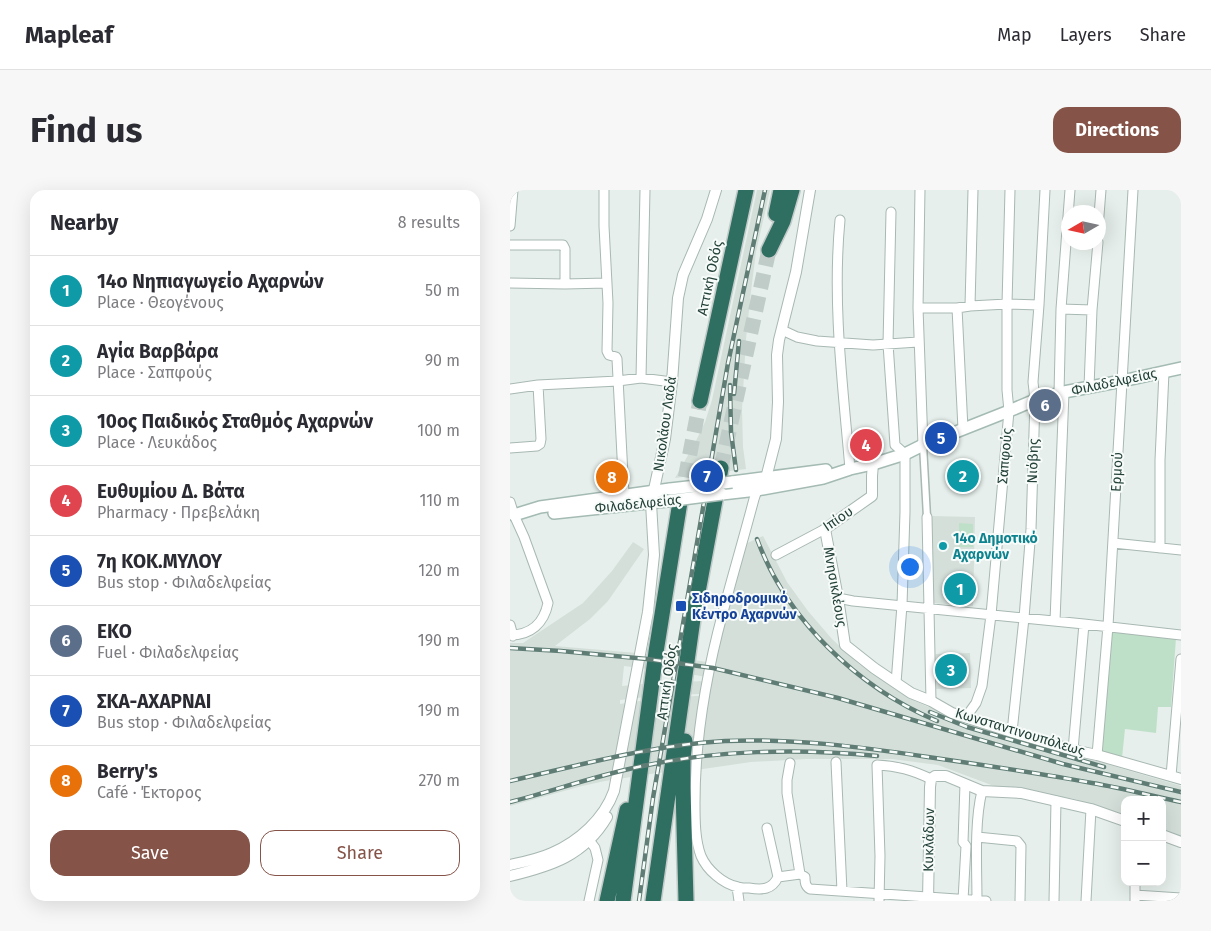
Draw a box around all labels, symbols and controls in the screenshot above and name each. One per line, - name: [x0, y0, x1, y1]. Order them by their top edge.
- text: Mapleaf: [25, 21, 113, 49]
- text: Map: [997, 24, 1032, 46]
- text: Layers: [1060, 24, 1112, 46]
- text: Share: [1140, 24, 1186, 46]
- button: Directions: [1053, 107, 1181, 153]
- text: Find us: [30, 109, 142, 151]
- north arrow: [1061, 205, 1106, 250]
- text: Nearby: [50, 210, 118, 236]
- text: 8 results: [398, 213, 460, 232]
- street label: Αττική Οδός: [694, 238, 726, 317]
- text: 14ο Νηπιαγωγείο Αχαρνών: [97, 270, 324, 293]
- text: 1: [62, 281, 70, 300]
- text: 50 m: [425, 281, 460, 300]
- text: Place · Θεογένους: [97, 293, 224, 312]
- text: Αγία Βαρβάρα: [97, 340, 219, 363]
- text: 2: [62, 351, 70, 370]
- text: 90 m: [425, 351, 460, 370]
- text: Place · Σαπφούς: [97, 363, 212, 382]
- street label: Φιλαδελφείας: [1070, 365, 1159, 399]
- street label: Νικολάου Λαδά: [650, 375, 680, 473]
- pin: 6: [1029, 386, 1061, 424]
- text: 10ος Παιδικός Σταθμός Αχαρνών: [97, 410, 373, 433]
- pin: 5: [925, 419, 957, 457]
- text: 3: [62, 421, 70, 440]
- text: 100 m: [417, 421, 460, 440]
- pin: 4: [850, 426, 882, 464]
- street label: Σαπφούς: [994, 427, 1016, 485]
- text: Place · Λευκάδος: [97, 433, 217, 452]
- street label: Νιόβης: [1024, 438, 1042, 484]
- street label: Ερμού: [1107, 452, 1127, 492]
- pin: 7: [691, 457, 723, 495]
- pin: 2: [947, 457, 979, 495]
- pin: 8: [596, 458, 628, 496]
- text: Ευθυμίου Δ. Βάτα: [97, 480, 245, 503]
- text: 4: [61, 491, 71, 510]
- text: 110 m: [419, 491, 460, 510]
- street label: Φιλαδελφείας: [594, 491, 683, 517]
- text: Pharmacy · Πρεβελάκη: [97, 503, 260, 522]
- street label: Ιπίου: [820, 503, 856, 535]
- place label: 14ο Δημοτικό Αχαρνών: [952, 530, 1038, 563]
- marker: 14ο Δημοτικό Αχαρνών: [937, 540, 949, 552]
- street label: Μνησικλέους: [820, 546, 851, 629]
- text: 7η ΚΟΚ.ΜΥΛΟΥ: [97, 550, 222, 573]
- your location: [897, 554, 923, 580]
- text: 5: [62, 561, 70, 580]
- text: 120 m: [418, 561, 460, 580]
- pin: 1: [944, 570, 976, 608]
- text: Bus stop · Φιλαδελφείας: [97, 573, 271, 592]
- place label: Σιδηροδρομικό Κέντρο Αχαρνών: [692, 590, 798, 623]
- marker: Σιδηροδρομικό Κέντρο Αχαρνών: [674, 599, 688, 613]
- text: EKO: [97, 620, 132, 643]
- text: 6: [61, 631, 71, 650]
- text: 190 m: [418, 631, 460, 650]
- text: Fuel · Φιλαδελφείας: [97, 643, 239, 662]
- street label: Αττική Οδός: [653, 643, 681, 721]
- pin: 3: [935, 651, 967, 689]
- text: ΣΚΑ-ΑΧΑΡΝΑΙ: [97, 690, 211, 713]
- text: 7: [62, 701, 70, 720]
- text: 190 m: [418, 701, 460, 720]
- street label: Κωνσταντινουπόλεως: [953, 704, 1087, 760]
- text: Bus stop · Φιλαδελφείας: [97, 713, 271, 732]
- text: Berry's: [97, 760, 158, 783]
- text: 8: [61, 771, 71, 790]
- text: 270 m: [418, 771, 460, 790]
- text: Café · Έκτορος: [97, 783, 201, 802]
- map controls: [1121, 796, 1166, 886]
- button: +: [1121, 796, 1166, 841]
- street label: Κυκλάδων: [920, 808, 938, 872]
- button: Save: [50, 830, 250, 876]
- button: Share: [260, 830, 460, 876]
- button: −: [1121, 841, 1166, 886]

